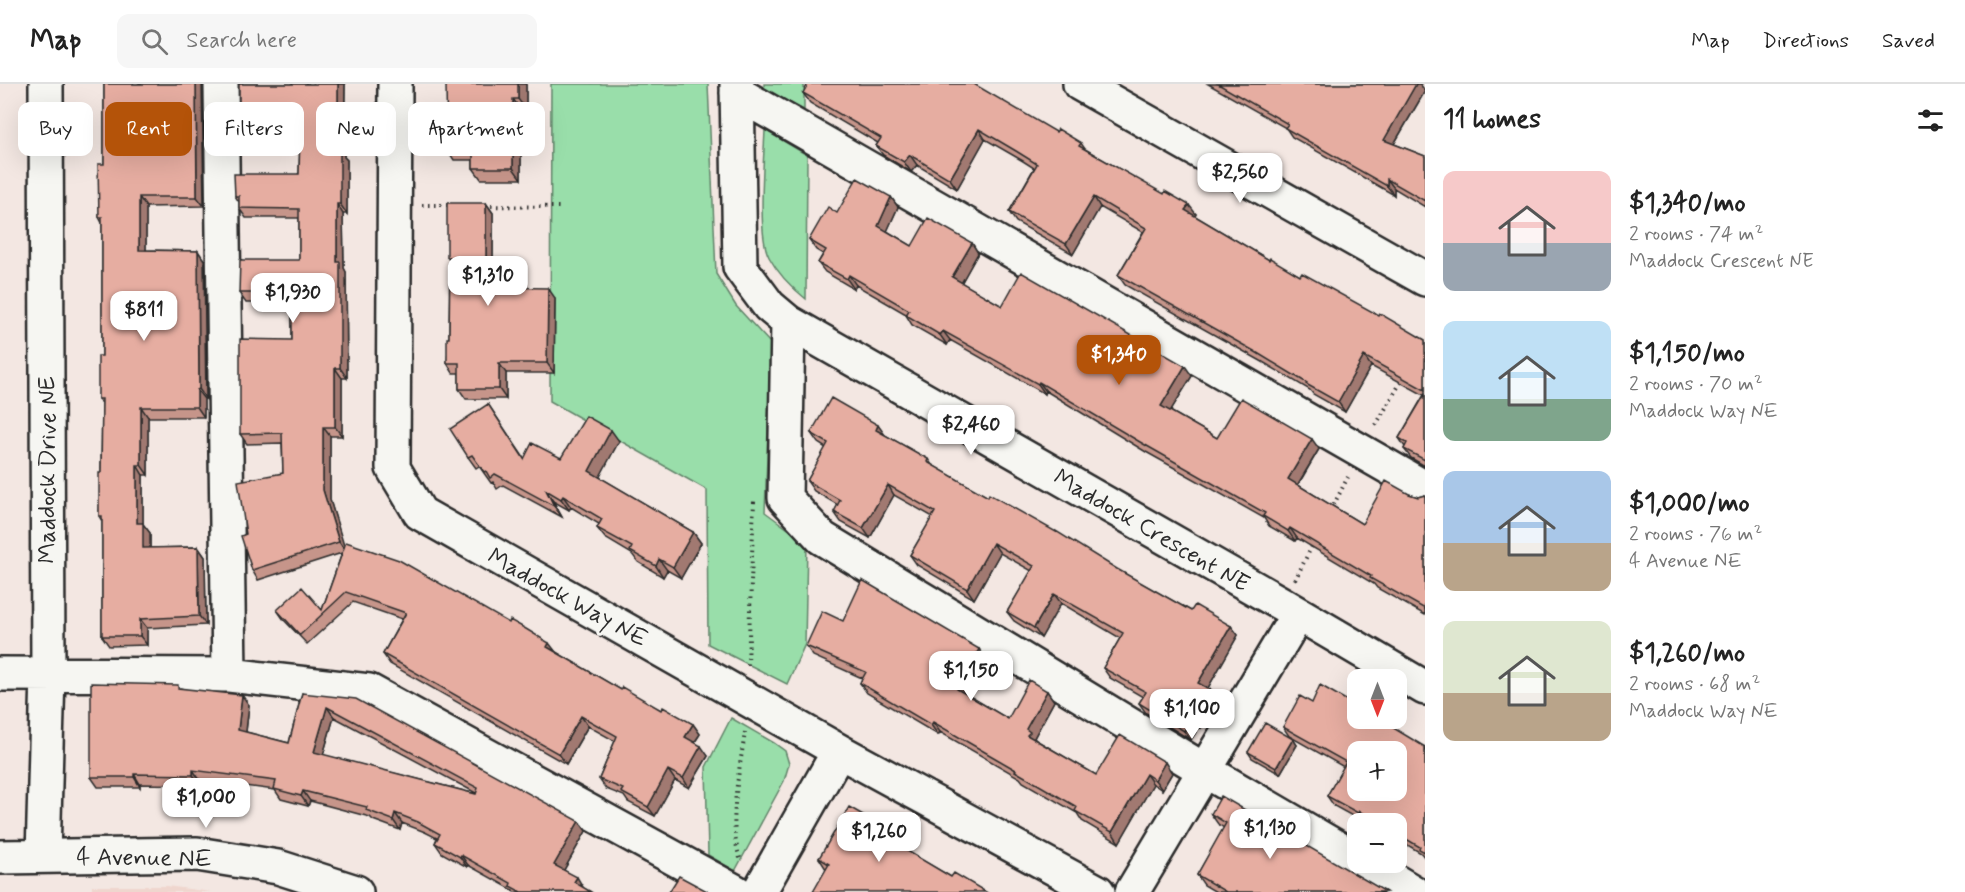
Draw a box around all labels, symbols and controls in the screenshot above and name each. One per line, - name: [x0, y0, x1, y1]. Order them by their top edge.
- search box: [117, 14, 537, 68]
- text: Map: [30, 23, 81, 60]
- icon: search: [138, 25, 171, 58]
- text: Search here: [186, 27, 297, 55]
- text: Map: [1691, 27, 1730, 55]
- text: Directions: [1763, 27, 1849, 55]
- text: Saved: [1882, 27, 1935, 55]
- chip: Buy: [18, 102, 93, 156]
- chip: Rent: [105, 102, 192, 156]
- chip: Filters: [204, 102, 304, 156]
- chip: New: [316, 102, 396, 156]
- chip: Apartment: [408, 102, 545, 156]
- text: 11 homes: [1443, 103, 1541, 137]
- icon: filters: [1914, 104, 1947, 137]
- pin: $2,560: [1191, 153, 1289, 204]
- text: $2,560: [1211, 159, 1269, 186]
- text: $1,340/mo: [1629, 187, 1746, 221]
- icon: home: [1491, 195, 1563, 267]
- text: 2 rooms · 74 m²: [1629, 221, 1763, 248]
- text: Maddock Crescent NE: [1629, 248, 1814, 275]
- pin: $1,310: [439, 256, 537, 307]
- text: $1,310: [462, 262, 514, 289]
- pin: $1,930: [244, 273, 342, 324]
- text: $1,930: [265, 279, 321, 306]
- pin: $811: [108, 291, 180, 342]
- text: $811: [124, 297, 164, 324]
- pin: $1,340: [1070, 335, 1168, 386]
- text: $1,150/mo: [1629, 337, 1745, 371]
- text: $1,340: [1091, 341, 1147, 368]
- icon: home: [1491, 345, 1563, 417]
- text: 2 rooms · 70 m²: [1629, 371, 1763, 398]
- street label: Maddock Drive NE: [33, 376, 64, 564]
- text: Maddock Way NE: [1629, 398, 1778, 425]
- pin: $2,460: [922, 405, 1020, 456]
- text: $2,460: [942, 411, 1000, 438]
- street label: Maddock Crescent NE: [1048, 462, 1255, 600]
- text: $1,000/mo: [1629, 487, 1750, 521]
- icon: home: [1491, 495, 1563, 567]
- text: 2 rooms · 76 m²: [1629, 521, 1762, 548]
- street label: Maddock Way NE: [482, 541, 653, 655]
- text: 4 Avenue NE: [1629, 548, 1742, 575]
- text: $1,260/mo: [1629, 637, 1745, 671]
- icon: home: [1491, 645, 1563, 717]
- pin: $1,150: [922, 651, 1020, 702]
- text: $1,150: [943, 657, 999, 684]
- north arrow: [1347, 669, 1407, 729]
- map controls: [1347, 669, 1407, 873]
- text: 2 rooms · 68 m²: [1629, 671, 1760, 698]
- pin: $1,100: [1143, 689, 1241, 740]
- text: $1,100: [1164, 695, 1220, 722]
- text: Maddock Way NE: [1629, 698, 1778, 725]
- button: +: [1347, 741, 1407, 801]
- pin: $1,000: [157, 778, 255, 829]
- text: $1,000: [176, 784, 236, 811]
- pin: $1,130: [1221, 809, 1319, 860]
- pin: $1,260: [830, 812, 928, 863]
- button: −: [1347, 813, 1407, 873]
- text: $1,130: [1244, 815, 1296, 842]
- text: $1,260: [851, 818, 907, 845]
- street label: 4 Avenue NE: [76, 842, 212, 875]

